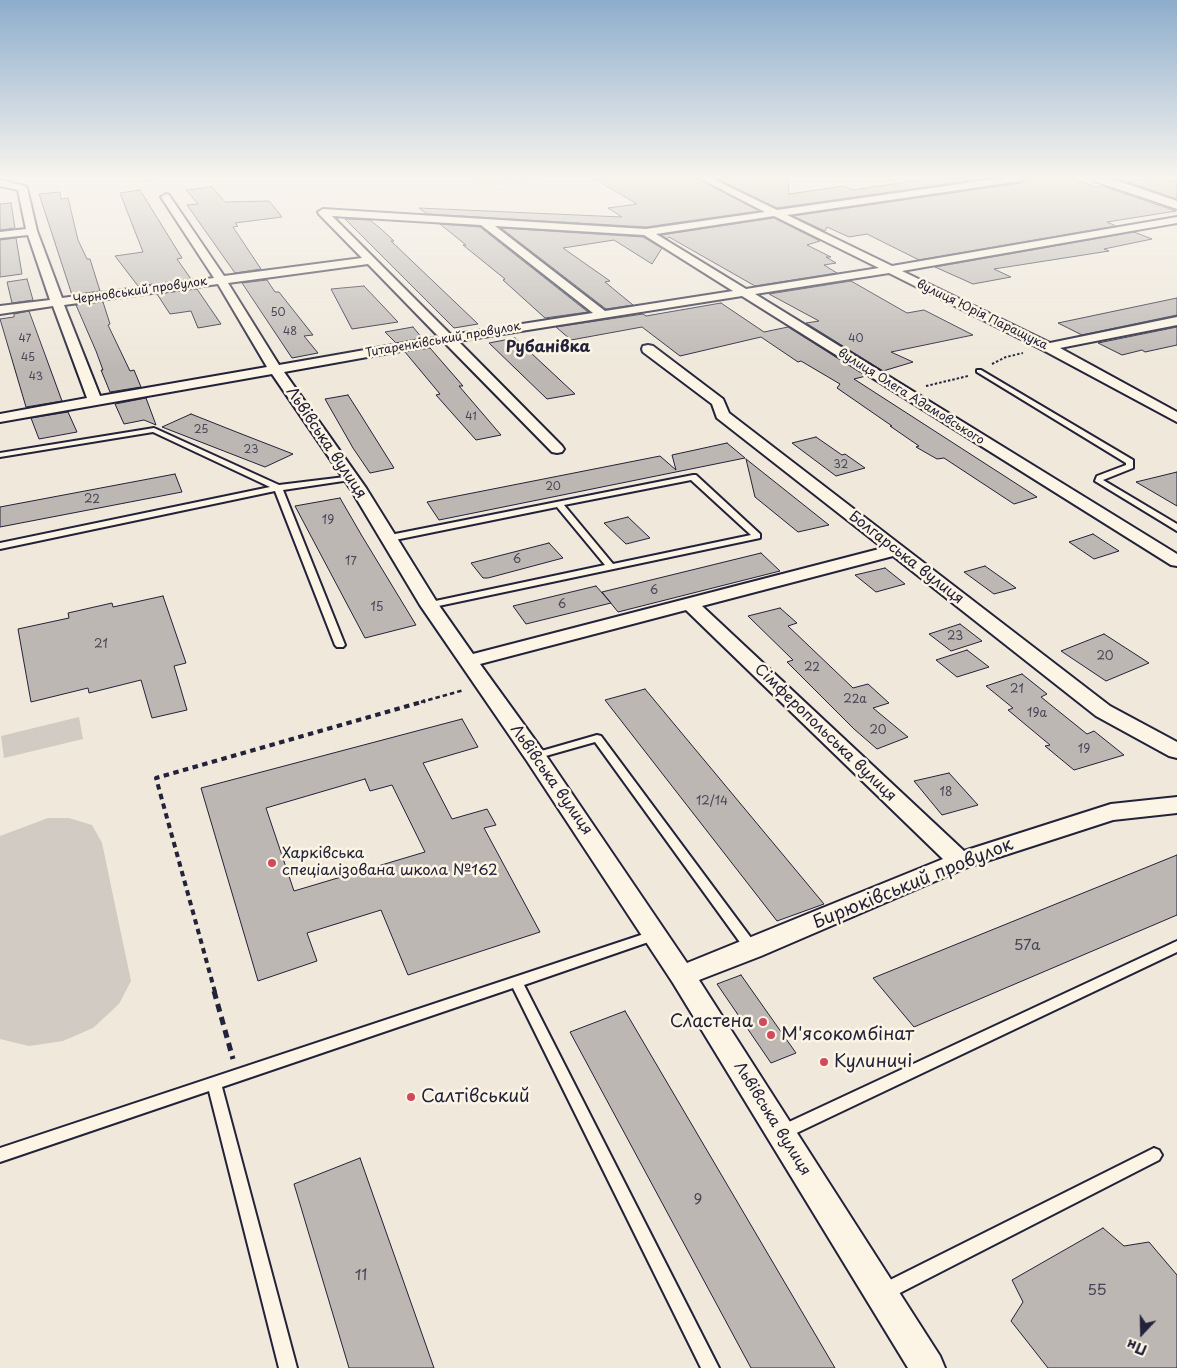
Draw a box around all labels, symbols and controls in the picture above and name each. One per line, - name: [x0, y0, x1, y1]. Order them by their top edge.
- street label: Черновський провулок: [72, 274, 208, 308]
- street label: вулиця Юрія Паращука: [914, 277, 1050, 353]
- house number: 50: [270, 306, 286, 320]
- street label: Титаренківський провулок: [364, 319, 522, 361]
- house number: 48: [283, 325, 297, 339]
- house number: 47: [19, 332, 31, 346]
- house number: 40: [848, 332, 864, 346]
- district label: Рубанівка: [506, 338, 590, 358]
- street label: вулиця Олега Адамовського: [835, 346, 987, 448]
- house number: 45: [21, 351, 35, 365]
- house number: 43: [29, 370, 43, 384]
- street label: Львівська вулиця: [282, 384, 370, 502]
- house number: 41: [465, 410, 477, 424]
- house number: 25: [194, 423, 208, 437]
- house number: 23: [244, 443, 258, 457]
- house number: 32: [834, 458, 848, 472]
- house number: 20: [545, 480, 561, 494]
- house number: 22: [84, 493, 100, 507]
- street label: Болгарська вулиця: [845, 508, 967, 608]
- house number: 19: [322, 514, 334, 528]
- house number: 6: [513, 553, 521, 567]
- house number: 17: [345, 555, 357, 569]
- house number: 6: [650, 584, 658, 598]
- house number: 6: [558, 598, 566, 612]
- house number: 15: [370, 601, 384, 615]
- house number: 23: [947, 630, 963, 644]
- house number: 21: [94, 638, 108, 652]
- house number: 20: [1096, 650, 1114, 664]
- street label: Сімферопольська вулиця: [750, 661, 900, 805]
- house number: 22: [804, 661, 820, 675]
- house number: 21: [1010, 683, 1024, 697]
- house number: 22а: [843, 693, 867, 707]
- house number: 19а: [1027, 707, 1047, 721]
- street label: Львівська вулиця: [506, 721, 596, 839]
- house number: 20: [869, 724, 887, 738]
- house number: 19: [1078, 743, 1090, 757]
- house number: 18: [940, 786, 952, 800]
- house number: 12/14: [696, 795, 728, 809]
- street label: Бирюківський провулок: [810, 834, 1016, 934]
- place label: Харківська спеціалізована школа №162: [282, 845, 498, 880]
- marker: Харківська спеціалізована школа №162: [266, 857, 278, 869]
- house number: 57а: [1014, 937, 1040, 955]
- place label: Сластена: [670, 1011, 753, 1033]
- marker: Сластена: [757, 1016, 769, 1028]
- place label: М'ясокомбінат: [781, 1024, 914, 1046]
- marker: М'ясокомбінат: [765, 1029, 777, 1041]
- place label: Кулиничі: [834, 1051, 912, 1073]
- marker: Кулиничі: [818, 1056, 830, 1068]
- street label: Львівська вулиця: [730, 1059, 814, 1179]
- place label: Салтівський: [421, 1086, 530, 1108]
- marker: Салтівський: [405, 1091, 417, 1103]
- house number: 9: [694, 1191, 702, 1209]
- house number: 11: [355, 1267, 367, 1285]
- house number: 55: [1087, 1282, 1107, 1300]
- north arrow: [1117, 1308, 1167, 1358]
- text: Пн: [1123, 1334, 1150, 1361]

